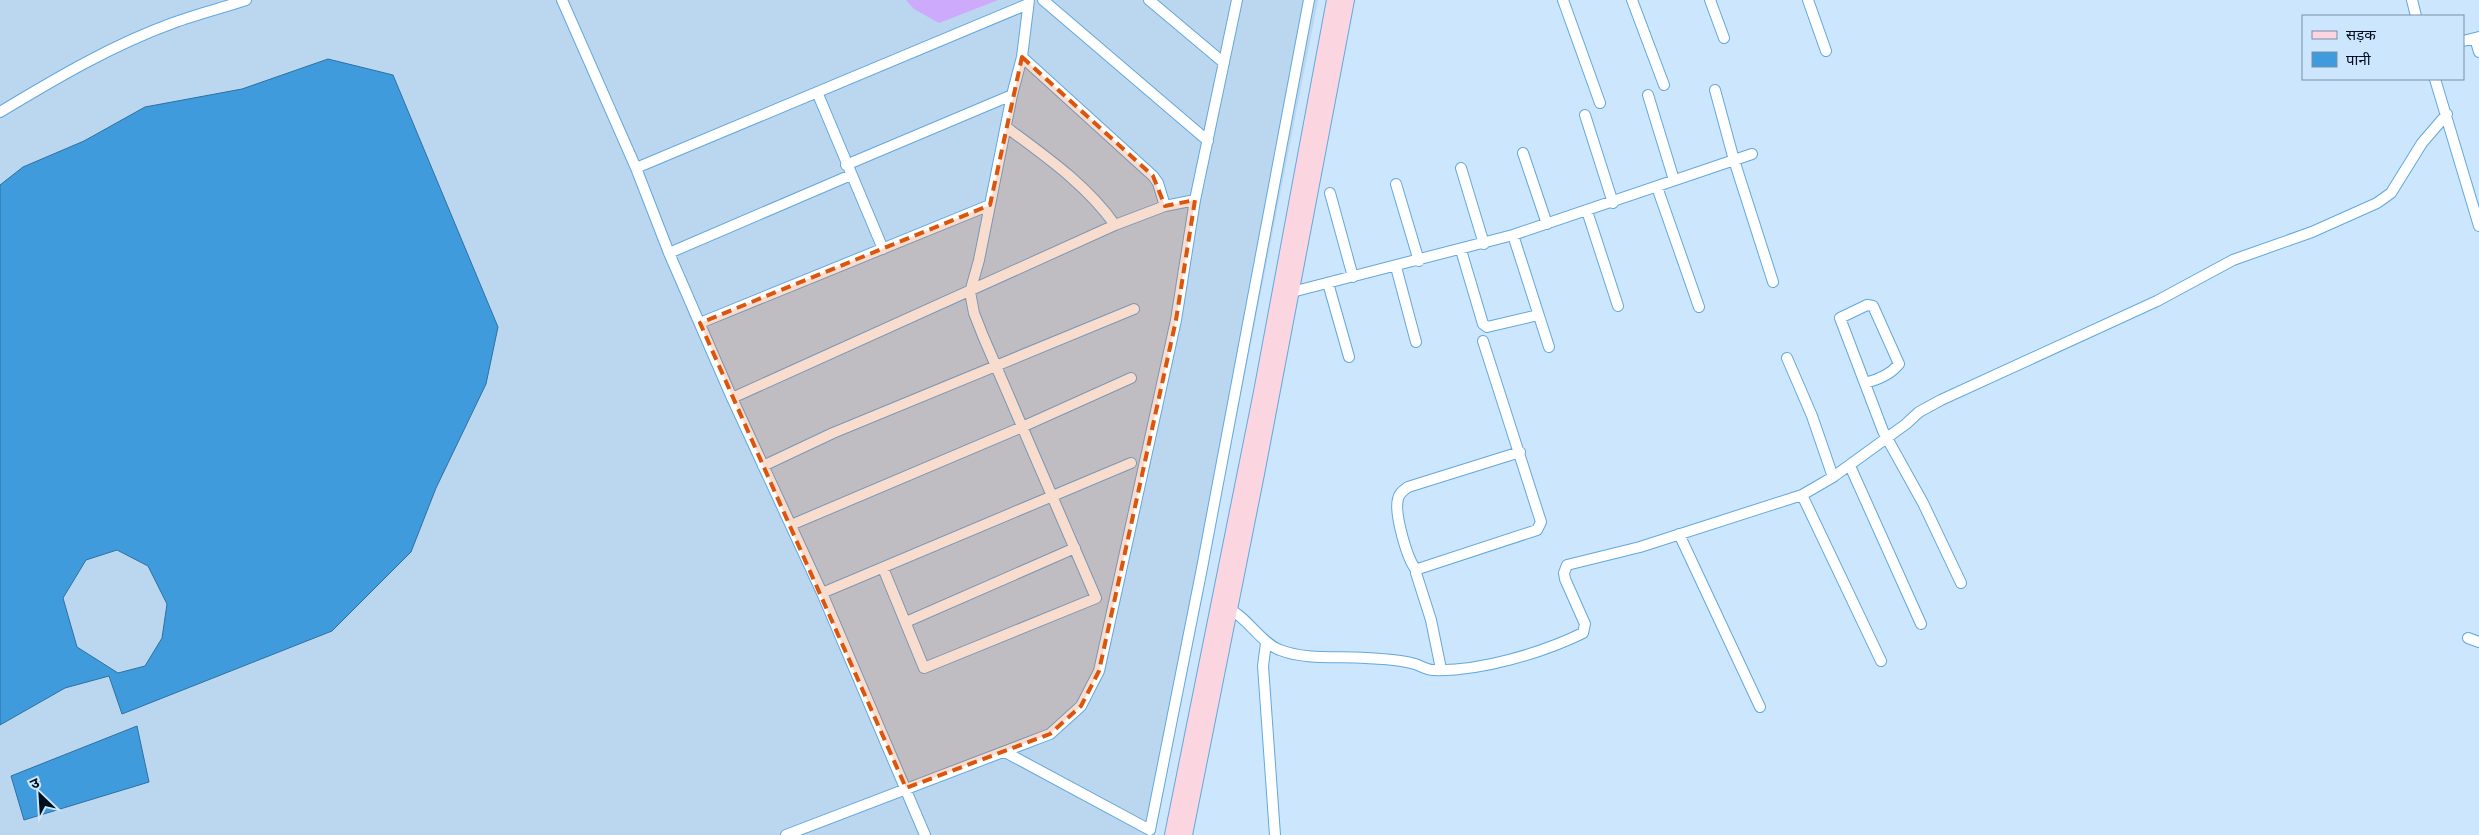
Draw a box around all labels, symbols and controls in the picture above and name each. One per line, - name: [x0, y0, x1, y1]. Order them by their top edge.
- legend: [2302, 15, 2464, 80]
- text: सड़क: [2346, 26, 2376, 44]
- text: पानी: [2346, 51, 2372, 69]
- north arrow: [15, 770, 65, 820]
- text: उ: [27, 774, 43, 793]

